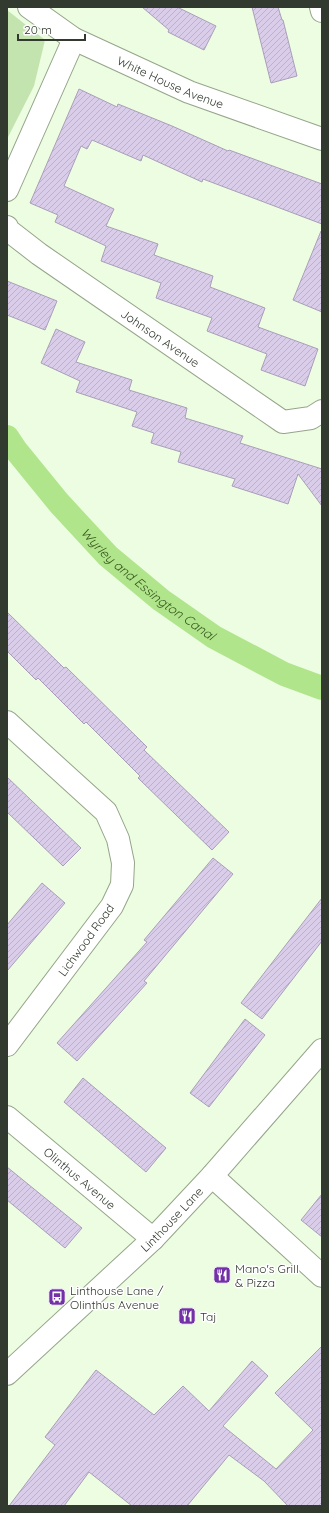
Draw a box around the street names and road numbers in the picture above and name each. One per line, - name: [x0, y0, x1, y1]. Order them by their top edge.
- street label: White House Avenue: [115, 52, 226, 111]
- street label: Johnson Avenue: [118, 305, 203, 370]
- street label: Lichwood Road: [55, 901, 117, 979]
- street label: Olinthus Avenue: [41, 1144, 119, 1212]
- street label: Linthouse Lane: [137, 1183, 206, 1255]

